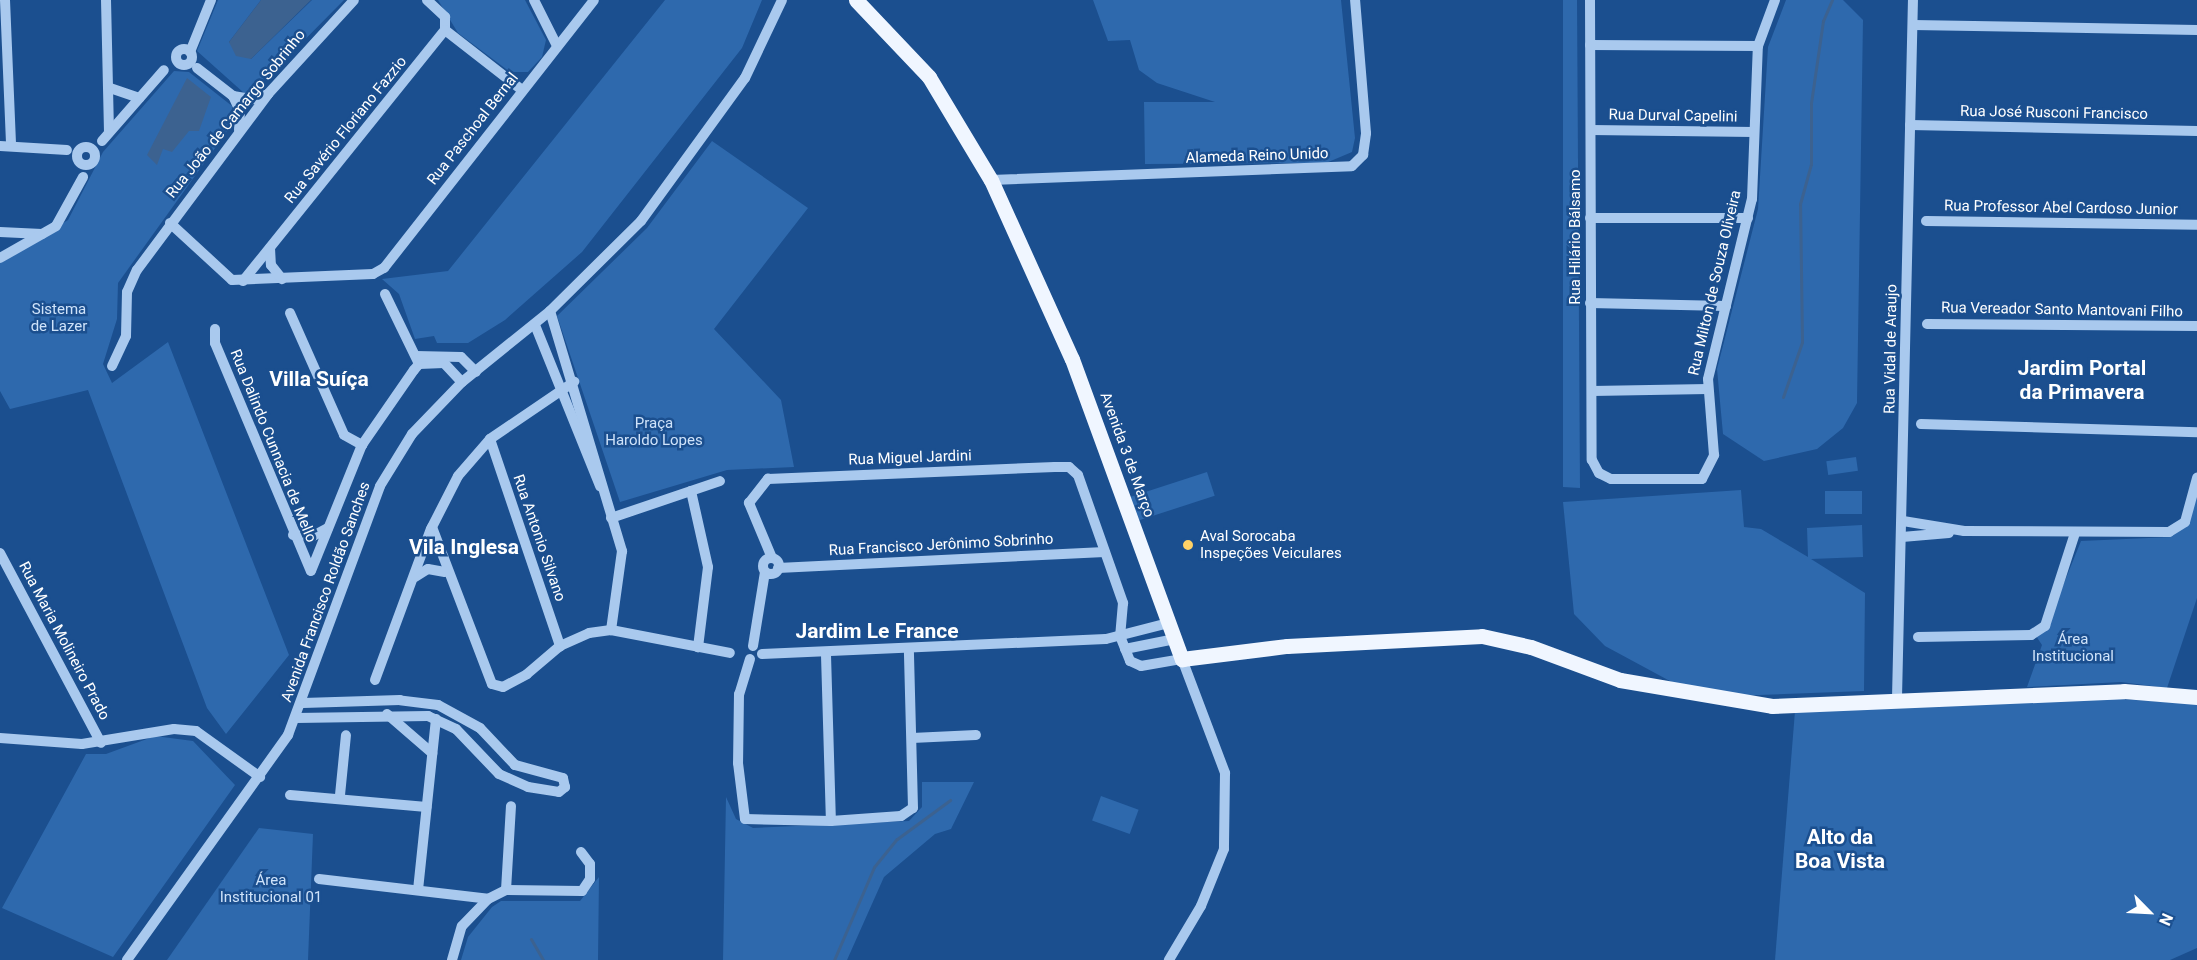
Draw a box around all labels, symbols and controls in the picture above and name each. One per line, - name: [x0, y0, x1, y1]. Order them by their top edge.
- street label: Rua João de Camargo Sobrinho: [162, 26, 310, 202]
- street label: Rua Savério Floriano Fazzio: [281, 53, 411, 207]
- street label: Rua Paschoal Bernal: [424, 69, 522, 189]
- street label: Rua José Rusconi Francisco: [1960, 102, 2148, 124]
- street label: Rua Durval Capelini: [1608, 106, 1738, 126]
- street label: Alameda Reino Unido: [1185, 145, 1329, 167]
- street label: Rua Hilário Bálsamo: [1567, 169, 1585, 305]
- street label: Rua Milton de Souza Oliveira: [1685, 189, 1745, 377]
- street label: Rua Professor Abel Cardoso Junior: [1944, 197, 2178, 219]
- street label: Rua Vidal de Araujo: [1881, 284, 1901, 414]
- street label: Rua Vereador Santo Mantovani Filho: [1941, 299, 2183, 321]
- park label: Sistema de Lazer: [31, 300, 87, 335]
- street label: Rua Dalindo Cunnacia de Mello: [226, 347, 320, 545]
- district label: Jardim Portal da Primavera: [2018, 355, 2146, 405]
- district label: Villa Suíça: [269, 366, 369, 392]
- street label: Avenida 3 de Março: [1096, 390, 1158, 520]
- park label: Praça Haroldo Lopes: [605, 414, 703, 449]
- street label: Rua Miguel Jardini: [848, 447, 972, 469]
- street label: Rua Antonio Silvano: [509, 472, 569, 604]
- street label: Avenida Francisco Roldão Sanches: [278, 479, 374, 705]
- place label: Aval Sorocaba Inspeções Veiculares: [1200, 527, 1342, 562]
- street label: Rua Francisco Jerônimo Sobrinho: [828, 530, 1054, 560]
- district label: Vila Inglesa: [409, 534, 519, 560]
- marker: Aval Sorocaba Inspeções Veiculares: [1181, 538, 1195, 552]
- street label: Rua Maria Molineiro Prado: [15, 559, 113, 723]
- district label: Jardim Le France: [795, 618, 959, 644]
- park label: Área Institucional: [2032, 630, 2114, 665]
- district label: Alto da Boa Vista: [1795, 824, 1885, 874]
- park label: Área Institucional 01: [220, 871, 322, 906]
- north arrow: [2119, 882, 2179, 942]
- text: N: [2155, 910, 2177, 929]

